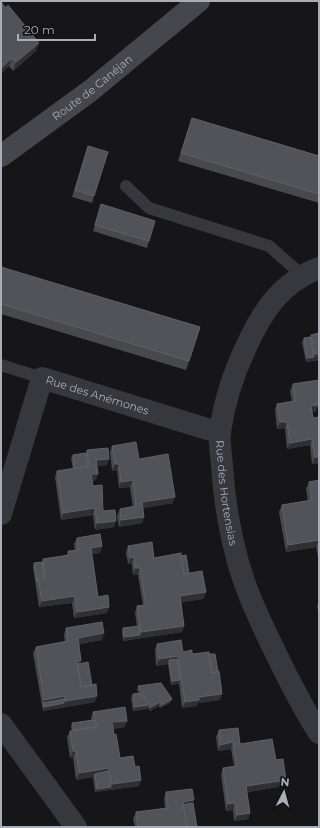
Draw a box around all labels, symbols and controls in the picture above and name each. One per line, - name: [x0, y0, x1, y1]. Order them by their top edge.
- scale bar: [18, 16, 95, 42]
- text: 20 m: [24, 22, 55, 37]
- street label: Route de Canéjan: [49, 52, 135, 123]
- street label: Rue des Anémones: [44, 373, 151, 418]
- street label: Rue des Hortensias: [213, 440, 241, 547]
- north arrow: [264, 772, 304, 812]
- text: N: [280, 775, 290, 789]

